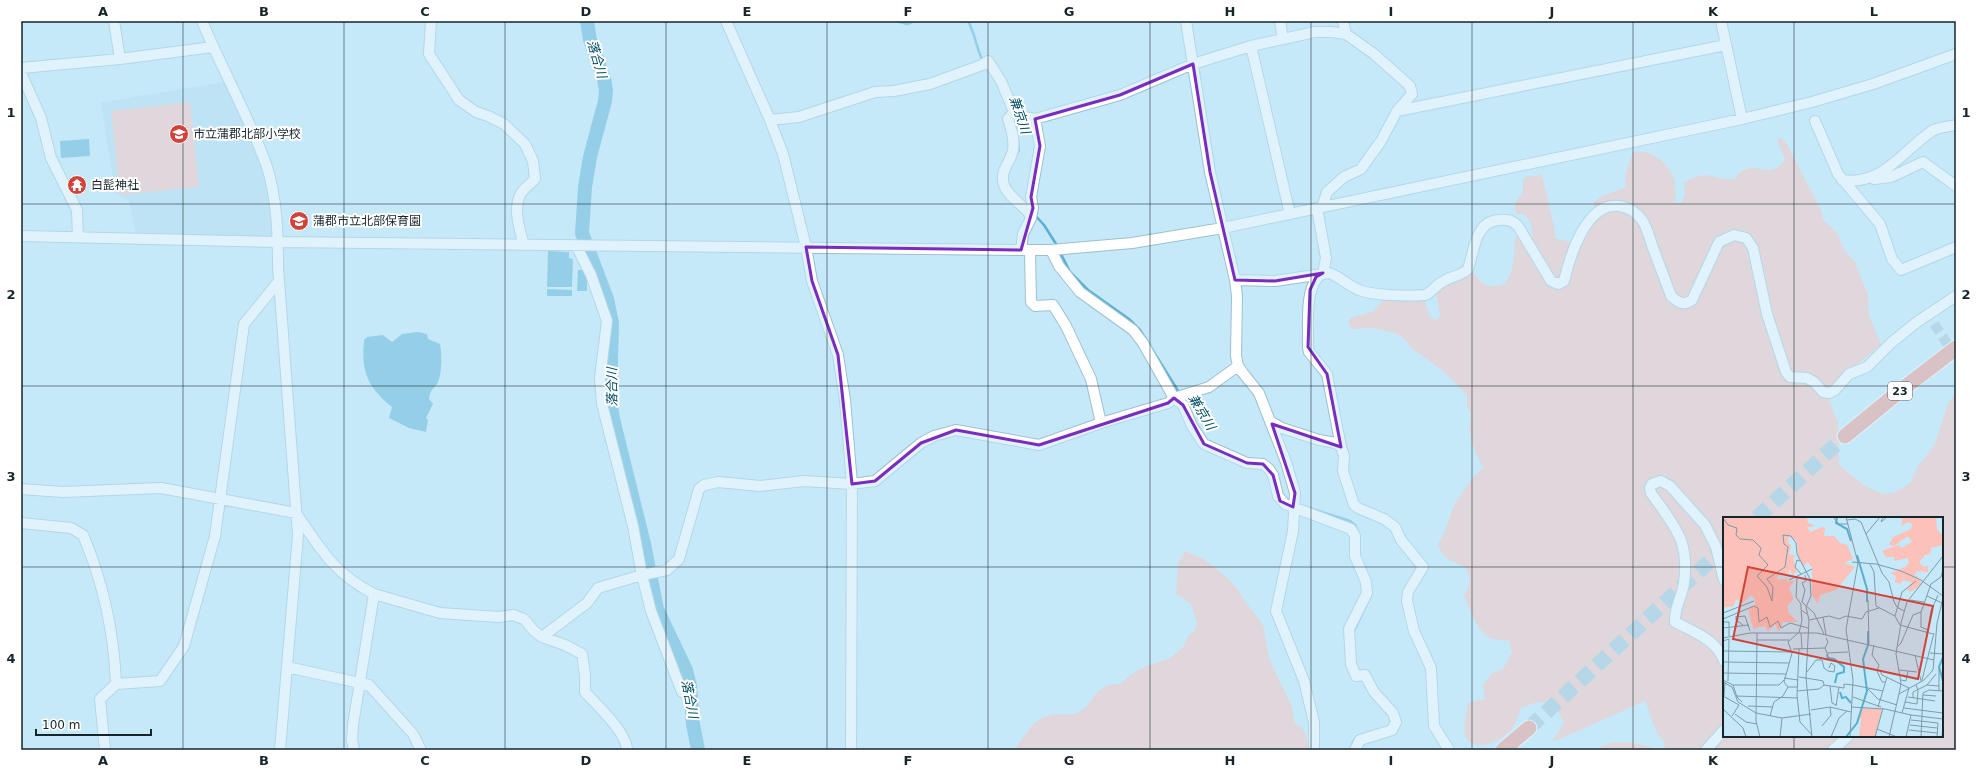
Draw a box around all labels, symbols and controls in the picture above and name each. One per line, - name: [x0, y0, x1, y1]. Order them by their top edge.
- text: A: [98, 4, 108, 19]
- text: B: [259, 4, 269, 19]
- text: C: [420, 4, 430, 19]
- text: D: [581, 4, 592, 19]
- text: E: [743, 4, 751, 19]
- text: F: [904, 4, 912, 19]
- text: G: [1064, 4, 1074, 19]
- text: H: [1225, 4, 1235, 19]
- text: I: [1389, 4, 1393, 19]
- text: J: [1549, 4, 1554, 19]
- text: K: [1708, 4, 1719, 19]
- text: L: [1870, 4, 1878, 19]
- water label: 落合川: [584, 38, 610, 82]
- water label: 兼京川: [1007, 94, 1034, 138]
- text: 1: [6, 105, 16, 120]
- text: 1: [1961, 105, 1971, 120]
- school or university icon: 市立蒲郡北部小学校: [168, 123, 190, 145]
- place label: 市立蒲郡北部小学校: [193, 127, 301, 141]
- temple icon: 白髭神社: [66, 174, 88, 196]
- place label: 白髭神社: [91, 178, 139, 192]
- school or university icon: 蒲郡市立北部保育園: [288, 210, 310, 232]
- place label: 蒲郡市立北部保育園: [313, 214, 421, 228]
- text: 2: [6, 287, 16, 302]
- text: 2: [1961, 287, 1971, 302]
- water label: 落合川: [604, 365, 620, 407]
- road number: 23: [1888, 382, 1912, 400]
- water label: 兼京川: [1186, 391, 1219, 434]
- text: 3: [6, 469, 16, 484]
- text: 3: [1961, 469, 1971, 484]
- inset map: [1723, 517, 1943, 737]
- text: 4: [6, 651, 16, 666]
- text: 4: [1961, 651, 1971, 666]
- water label: 落合川: [679, 678, 701, 722]
- scale bar: [36, 711, 151, 737]
- text: 100 m: [42, 718, 80, 732]
- text: A: [98, 753, 108, 768]
- text: B: [259, 753, 269, 768]
- text: C: [420, 753, 430, 768]
- text: D: [581, 753, 592, 768]
- text: E: [743, 753, 751, 768]
- text: F: [904, 753, 912, 768]
- text: G: [1064, 753, 1074, 768]
- text: H: [1225, 753, 1235, 768]
- text: I: [1389, 753, 1393, 768]
- text: J: [1549, 753, 1554, 768]
- text: K: [1708, 753, 1719, 768]
- text: L: [1870, 753, 1878, 768]

